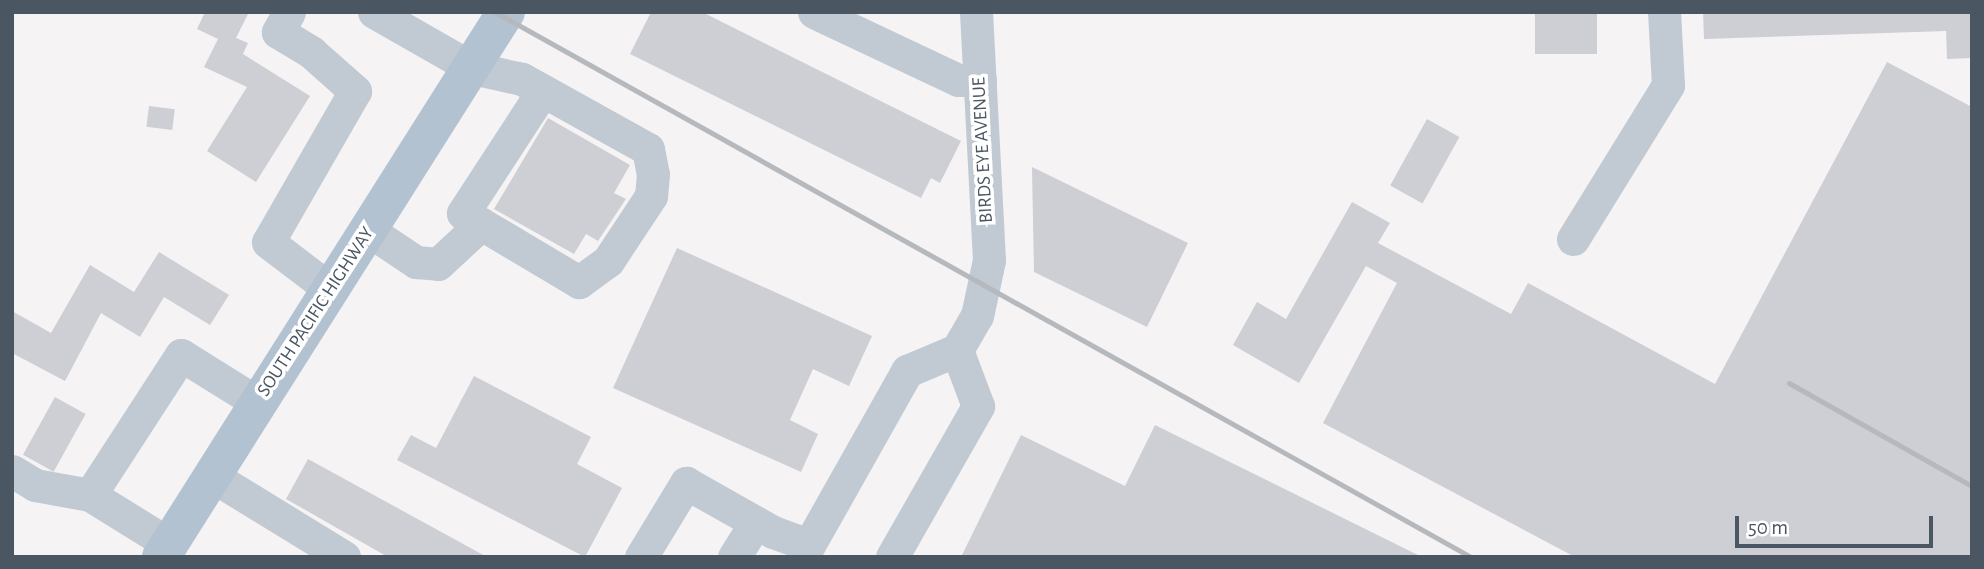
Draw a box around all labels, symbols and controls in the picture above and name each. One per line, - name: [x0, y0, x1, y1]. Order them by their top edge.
- street label: BIRDS EYE AVENUE: [968, 76, 998, 224]
- street label: SOUTH PACIFIC HIGHWAY: [253, 223, 379, 401]
- scale bar: [1739, 503, 1937, 546]
- text: 50 m: [1748, 517, 1788, 538]

